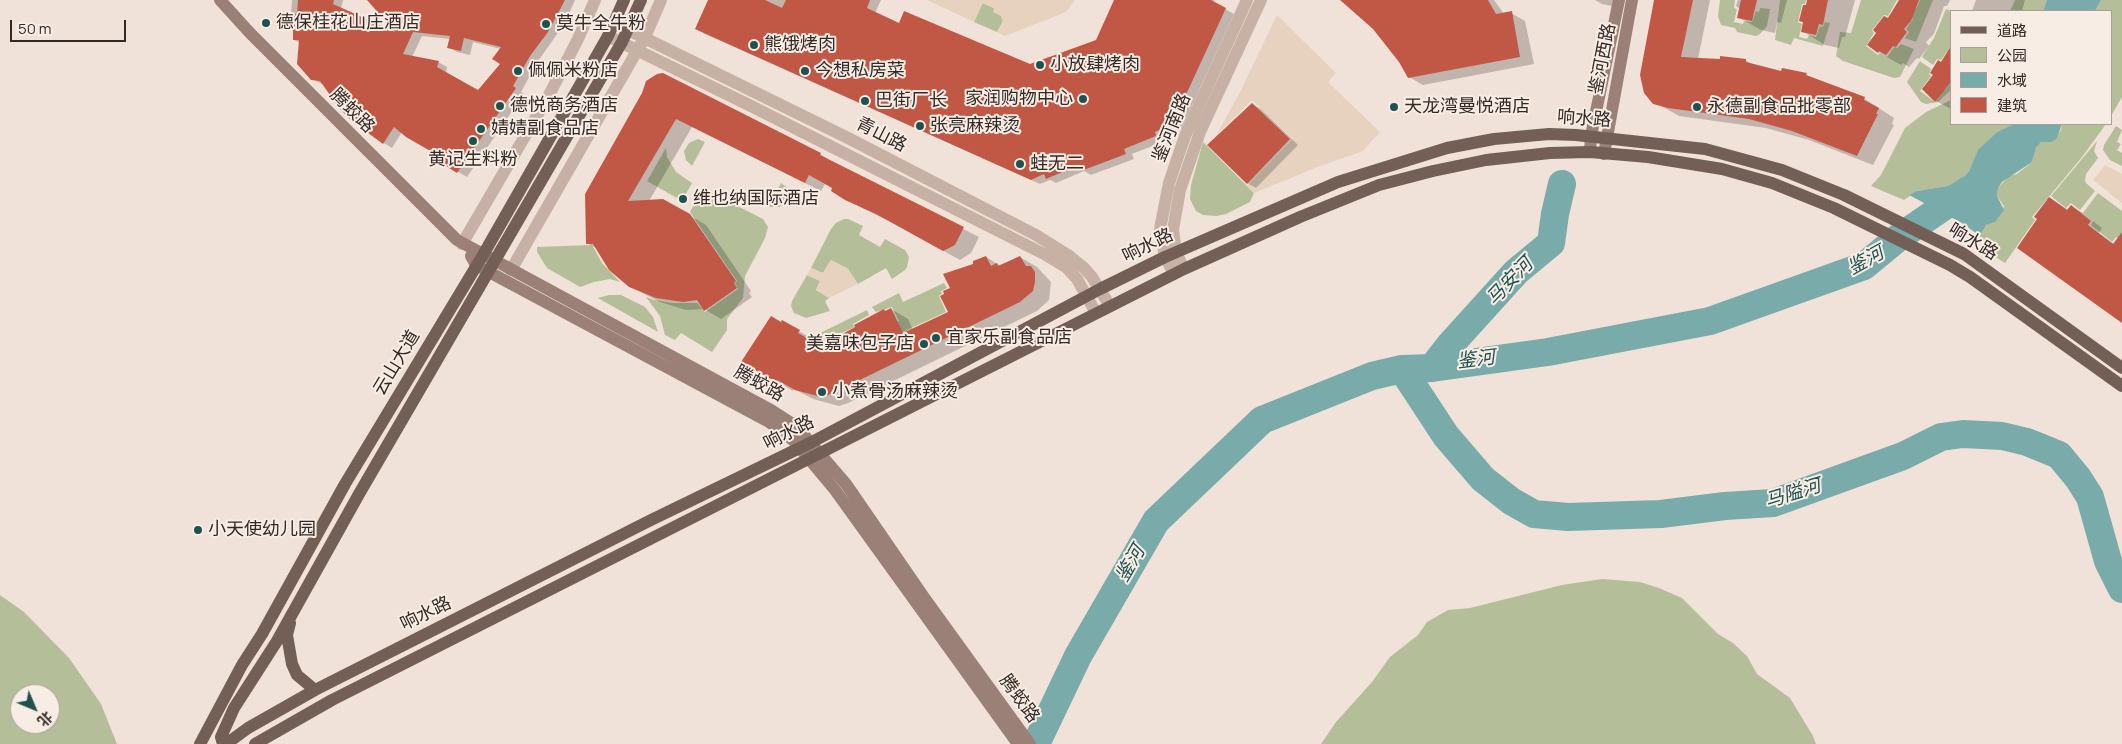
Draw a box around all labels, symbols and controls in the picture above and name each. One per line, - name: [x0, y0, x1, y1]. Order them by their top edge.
- scale bar: [12, 10, 129, 42]
- legend: [1950, 10, 2112, 125]
- place label: 德保桂花山庄酒店: [276, 12, 420, 34]
- place label: 莫牛全牛粉: [556, 13, 646, 35]
- marker: 德保桂花山庄酒店: [260, 17, 272, 29]
- text: 50 m: [18, 18, 52, 39]
- marker: 莫牛全牛粉: [540, 18, 552, 30]
- text: 道路: [1997, 20, 2027, 41]
- street label: 鉴河西路: [1586, 22, 1620, 96]
- place label: 熊饿烤肉: [764, 34, 836, 56]
- marker: 熊饿烤肉: [748, 39, 760, 51]
- text: 公园: [1997, 45, 2027, 66]
- place label: 小放肆烤肉: [1050, 54, 1140, 76]
- marker: 小放肆烤肉: [1034, 59, 1046, 71]
- place label: 佩佩米粉店: [528, 60, 618, 82]
- place label: 今想私房菜: [815, 60, 905, 82]
- marker: 佩佩米粉店: [512, 65, 524, 77]
- marker: 今想私房菜: [799, 65, 811, 77]
- text: 水域: [1997, 70, 2027, 91]
- street label: 腾蛟路: [325, 84, 379, 138]
- place label: 家润购物中心: [965, 88, 1073, 110]
- place label: 巴街厂长: [875, 90, 947, 112]
- street label: 鉴河南路: [1149, 91, 1195, 165]
- marker: 家润购物中心: [1077, 93, 1089, 105]
- place label: 德悦商务酒店: [510, 95, 618, 117]
- marker: 巴街厂长: [859, 95, 871, 107]
- text: 建筑: [1997, 95, 2027, 116]
- place label: 天龙湾曼悦酒店: [1404, 96, 1530, 118]
- place label: 永德副食品批零部: [1707, 96, 1851, 118]
- marker: 德悦商务酒店: [494, 100, 506, 112]
- marker: 天龙湾曼悦酒店: [1388, 101, 1400, 113]
- marker: 永德副食品批零部: [1691, 101, 1703, 113]
- street label: 响水路: [1556, 106, 1612, 132]
- street label: 青山路: [852, 113, 910, 157]
- place label: 张亮麻辣烫: [930, 115, 1020, 137]
- place label: 婧婧副食品店: [491, 118, 599, 140]
- marker: 张亮麻辣烫: [914, 120, 926, 132]
- marker: 婧婧副食品店: [475, 123, 487, 135]
- marker: 黄记生料粉: [467, 135, 479, 147]
- place label: 黄记生料粉: [428, 149, 518, 171]
- place label: 蛙无二: [1030, 153, 1084, 175]
- marker: 蛙无二: [1014, 158, 1026, 170]
- place label: 维也纳国际酒店: [693, 188, 819, 210]
- marker: 维也纳国际酒店: [677, 193, 689, 205]
- street label: 响水路: [1944, 219, 2002, 265]
- street label: 响水路: [1119, 224, 1177, 268]
- water label: 鉴河: [1844, 242, 1888, 280]
- water label: 马安河: [1482, 254, 1538, 310]
- street label: 云山大道: [369, 327, 425, 399]
- place label: 宜家乐副食品店: [946, 327, 1072, 349]
- marker: 宜家乐副食品店: [930, 332, 942, 344]
- place label: 美嘉味包子店: [806, 333, 914, 355]
- marker: 美嘉味包子店: [918, 338, 930, 350]
- water label: 鉴河: [1456, 346, 1496, 374]
- street label: 腾蛟路: [730, 361, 788, 407]
- place label: 小煮骨汤麻辣烫: [832, 381, 958, 403]
- marker: 小煮骨汤麻辣烫: [816, 386, 828, 398]
- street label: 响水路: [760, 411, 818, 455]
- water label: 马隘河: [1762, 475, 1824, 513]
- place label: 小天使幼儿园: [208, 519, 316, 541]
- marker: 小天使幼儿园: [192, 524, 204, 536]
- water label: 鉴河: [1112, 542, 1150, 586]
- street label: 响水路: [397, 592, 455, 636]
- street label: 腾蛟路: [994, 671, 1044, 727]
- north arrow: [10, 684, 60, 734]
- text: 北: [34, 708, 57, 731]

